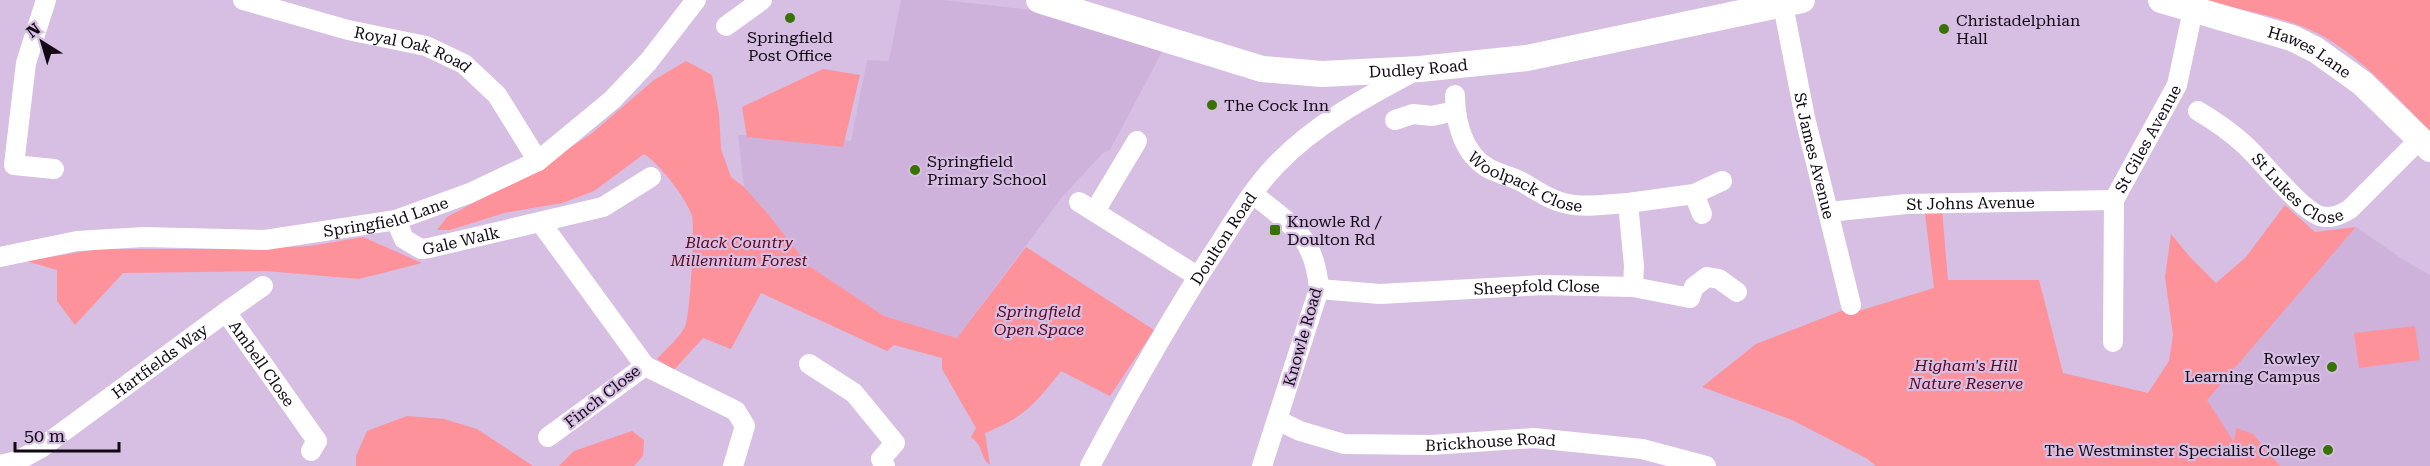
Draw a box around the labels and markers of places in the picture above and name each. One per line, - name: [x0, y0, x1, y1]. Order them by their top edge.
- marker: Springfield Post Office: [783, 11, 797, 25]
- place label: Christadelphian Hall: [1956, 11, 2080, 48]
- marker: Christadelphian Hall: [1937, 22, 1951, 36]
- place label: Springfield Post Office: [747, 28, 833, 65]
- place label: The Cock Inn: [1224, 96, 1329, 115]
- marker: The Cock Inn: [1205, 98, 1219, 112]
- place label: Springfield Primary School: [927, 152, 1047, 189]
- marker: Springfield Primary School: [908, 163, 922, 177]
- place label: Knowle Rd / Doulton Rd: [1287, 212, 1383, 249]
- marker: Knowle Rd / Doulton Rd: [1268, 223, 1282, 237]
- place label: Rowley Learning Campus: [2184, 349, 2321, 386]
- marker: Rowley Learning Campus: [2325, 360, 2339, 374]
- place label: The Westminster Specialist College: [2044, 441, 2316, 460]
- marker: The Westminster Specialist College: [2321, 443, 2335, 457]

